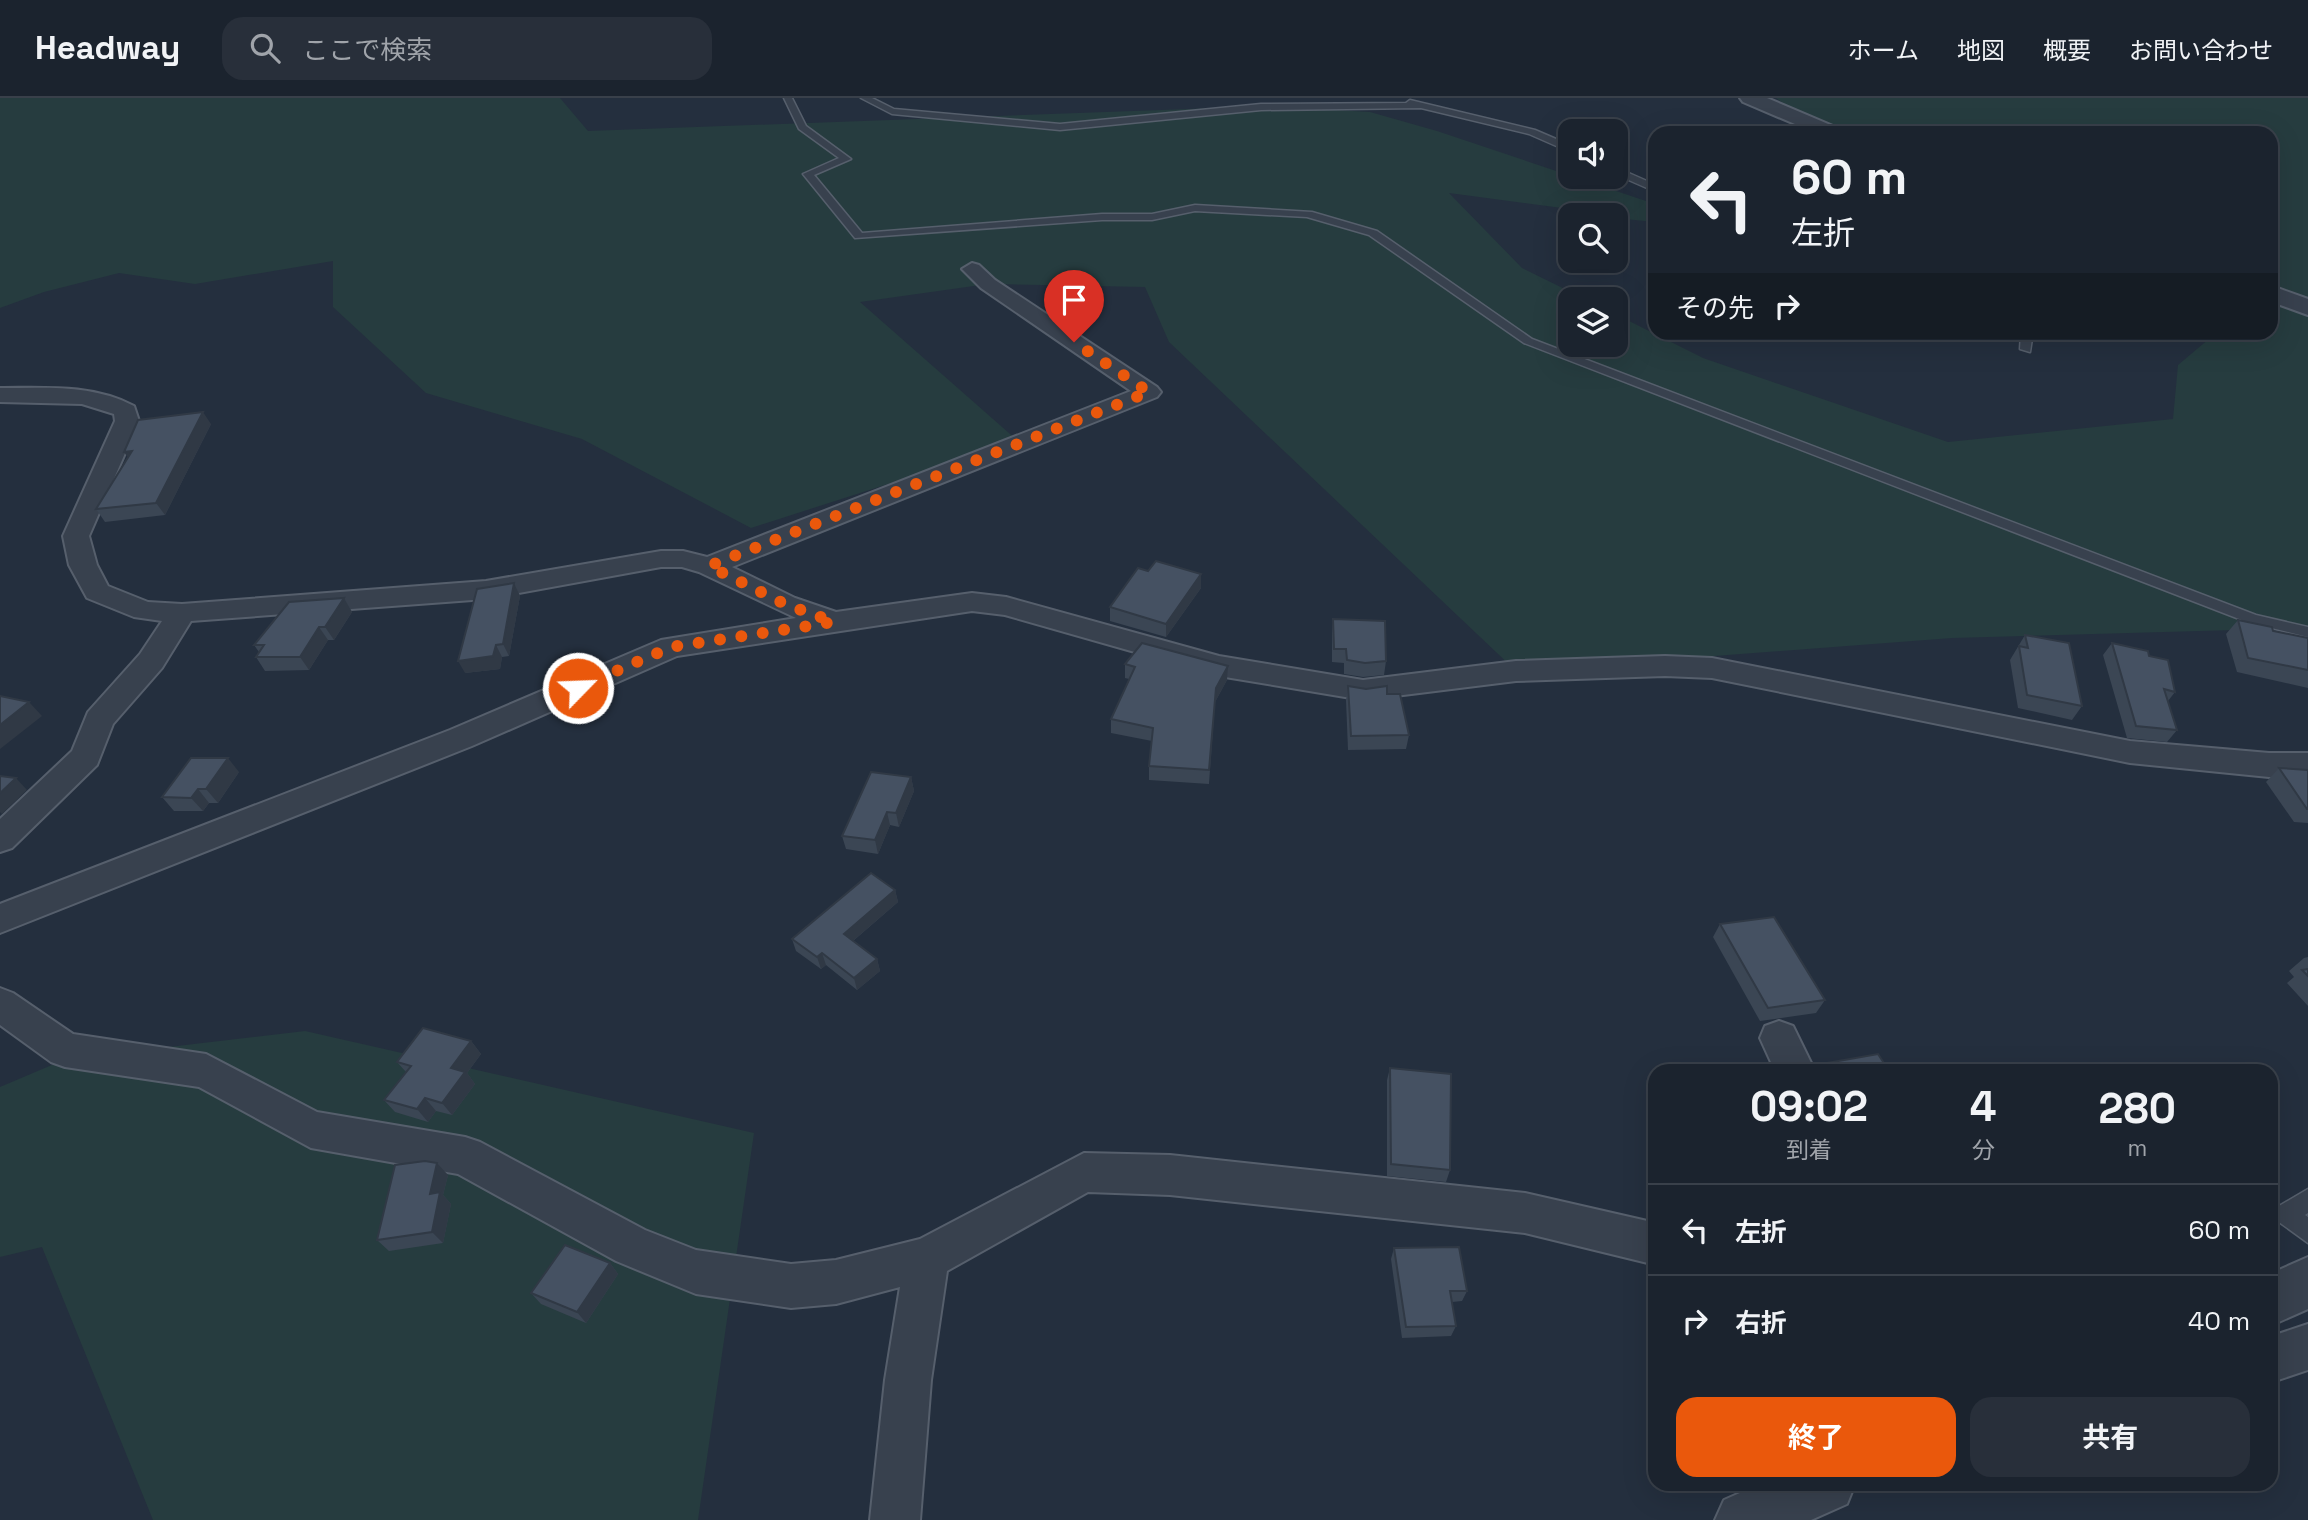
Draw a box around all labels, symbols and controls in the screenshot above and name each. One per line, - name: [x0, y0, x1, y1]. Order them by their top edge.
- search box: [222, 17, 712, 80]
- text: Headway: [35, 27, 180, 69]
- icon: search: [246, 29, 284, 67]
- text: ここで検索: [302, 33, 432, 67]
- text: ホーム: [1848, 35, 1919, 66]
- text: 地図: [1957, 35, 2005, 66]
- text: 概要: [2043, 35, 2091, 66]
- text: お問い合わせ: [2129, 35, 2273, 66]
- map controls: [1558, 119, 1628, 357]
- button: sound: [1558, 119, 1628, 189]
- text: 60 m: [1791, 146, 1907, 208]
- icon: left: [1676, 154, 1767, 245]
- button: search: [1558, 203, 1628, 273]
- text: 左折: [1791, 213, 1855, 253]
- pin: [1044, 270, 1104, 342]
- icon: arrive: [1055, 281, 1093, 319]
- button: layers: [1558, 287, 1628, 357]
- icon: right: [1768, 287, 1806, 325]
- text: その先: [1676, 291, 1754, 325]
- position arrow: [541, 651, 615, 725]
- text: 09:02: [1750, 1080, 1868, 1133]
- text: 4: [1970, 1080, 1997, 1133]
- text: 280: [2099, 1082, 2176, 1135]
- text: m: [2127, 1133, 2147, 1163]
- text: 到着: [1786, 1135, 1832, 1165]
- text: 分: [1972, 1135, 1995, 1165]
- icon: left: [1676, 1211, 1714, 1249]
- text: 60 m: [2188, 1213, 2250, 1247]
- text: 左折: [1735, 1215, 1787, 1249]
- icon: right: [1676, 1302, 1714, 1340]
- text: 40 m: [2188, 1304, 2250, 1338]
- text: 右折: [1735, 1306, 1787, 1340]
- button: 終了: [1676, 1397, 1956, 1477]
- button: 共有: [1970, 1397, 2250, 1477]

